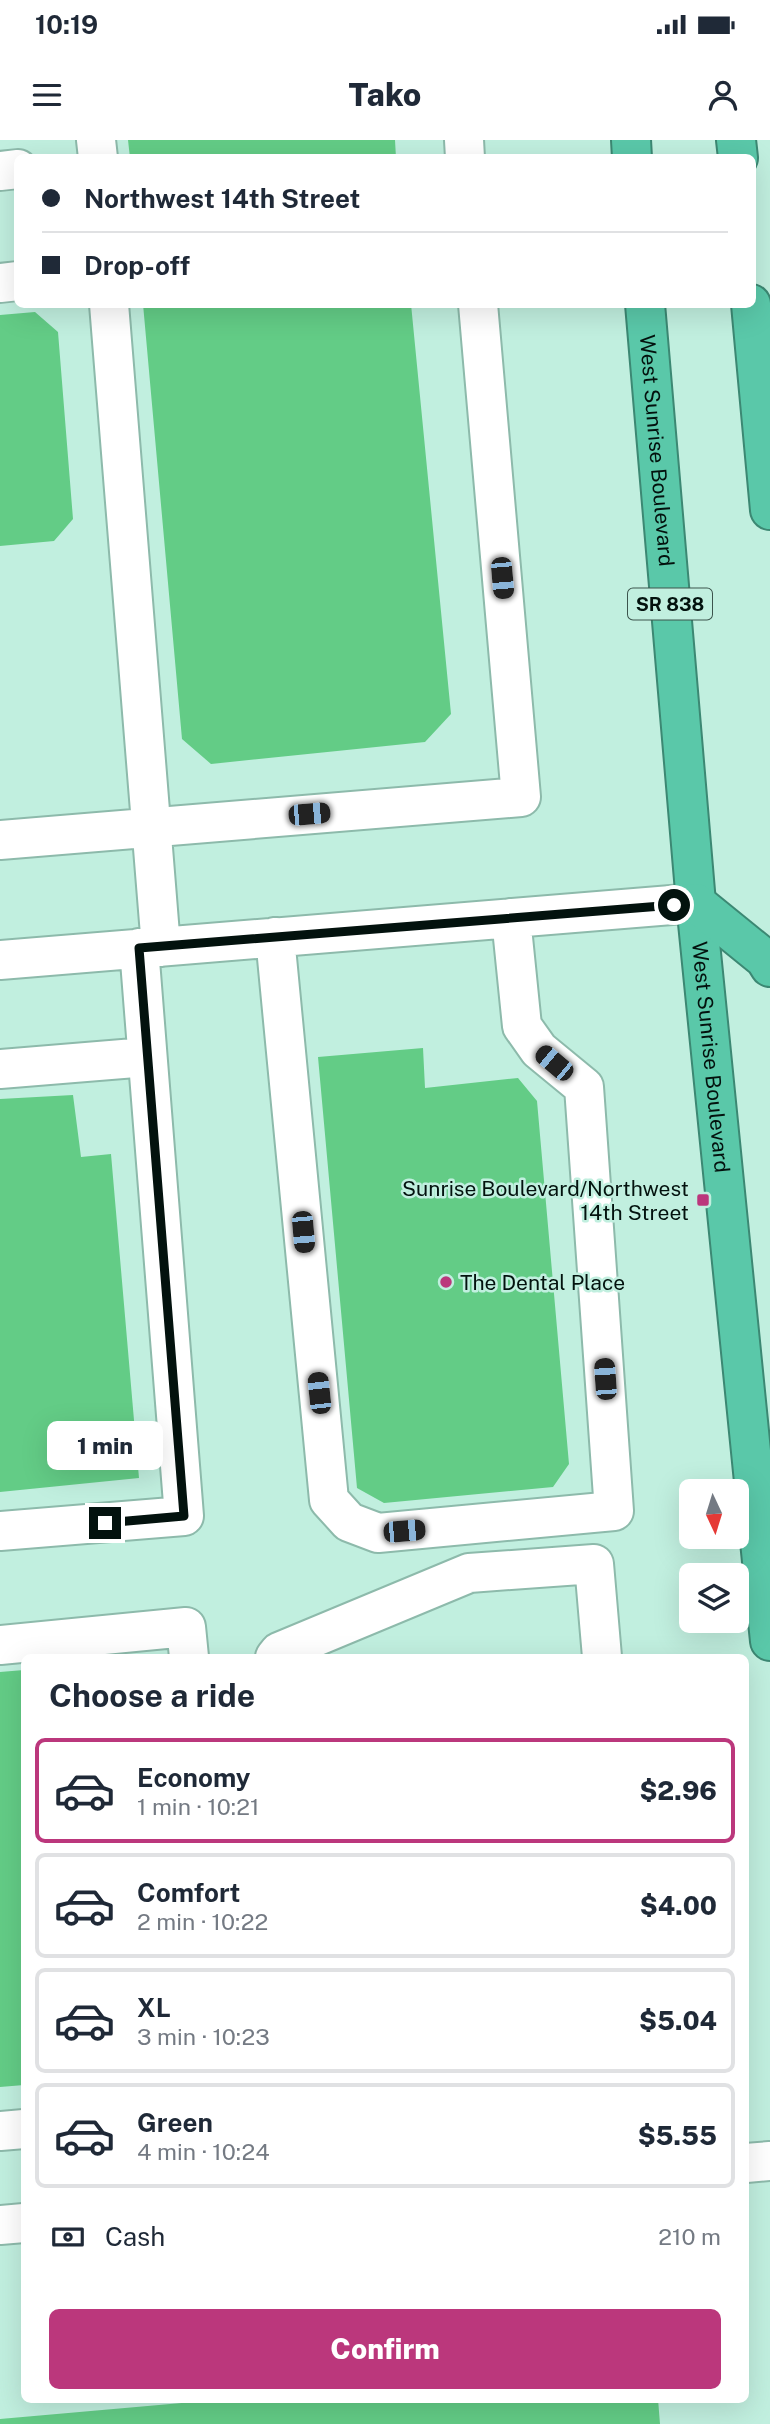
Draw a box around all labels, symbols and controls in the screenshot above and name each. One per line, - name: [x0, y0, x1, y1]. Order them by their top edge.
- text: 10:19: [35, 9, 98, 40]
- icon: menu: [28, 76, 66, 114]
- text: Tako: [349, 76, 421, 113]
- icon: person: [704, 76, 742, 114]
- text: Northwest 14th Street: [84, 183, 360, 214]
- text: Drop-off: [84, 250, 190, 281]
- street label: West Sunrise Boulevard: [635, 334, 680, 567]
- car: [490, 556, 515, 600]
- road number: SR 838: [628, 589, 712, 620]
- car: [288, 802, 331, 826]
- route start: [658, 889, 690, 921]
- street label: West Sunrise Boulevard: [687, 940, 735, 1174]
- car: [532, 1041, 577, 1085]
- place label: Sunrise Boulevard/Northwest 14th Street: [402, 1176, 689, 1225]
- marker: Sunrise Boulevard/Northwest 14th Street: [695, 1192, 711, 1208]
- car: [291, 1210, 316, 1254]
- place label: The Dental Place: [460, 1270, 625, 1295]
- marker: The Dental Place: [438, 1274, 454, 1290]
- car: [594, 1357, 617, 1401]
- car: [307, 1371, 332, 1415]
- callout: 1 min: [47, 1422, 163, 1470]
- text: 1 min: [77, 1432, 133, 1459]
- north arrow: [679, 1479, 749, 1549]
- map controls: [679, 1479, 749, 1633]
- route end: [89, 1507, 121, 1539]
- car: [383, 1519, 426, 1543]
- button: layers: [679, 1563, 749, 1633]
- text: Choose a ride: [49, 1677, 255, 1714]
- icon: car: [53, 1759, 116, 1822]
- text: Economy: [137, 1762, 250, 1793]
- text: $2.96: [639, 1775, 717, 1806]
- text: 1 min · 10:21: [137, 1793, 259, 1820]
- icon: car: [53, 1874, 116, 1937]
- text: Comfort: [137, 1877, 240, 1908]
- text: $4.00: [640, 1890, 717, 1921]
- text: 2 min · 10:22: [137, 1908, 268, 1935]
- icon: car: [53, 1989, 116, 2052]
- text: XL: [137, 1992, 171, 2023]
- text: $5.04: [639, 2005, 717, 2036]
- text: 3 min · 10:23: [137, 2023, 270, 2050]
- icon: car: [53, 2104, 116, 2167]
- text: Green: [137, 2107, 213, 2138]
- text: $5.55: [638, 2120, 717, 2151]
- text: 4 min · 10:24: [137, 2138, 270, 2165]
- icon: cash: [49, 2218, 87, 2256]
- text: Cash: [105, 2221, 165, 2252]
- text: 210 m: [658, 2223, 721, 2250]
- button: Confirm: [49, 2309, 721, 2389]

